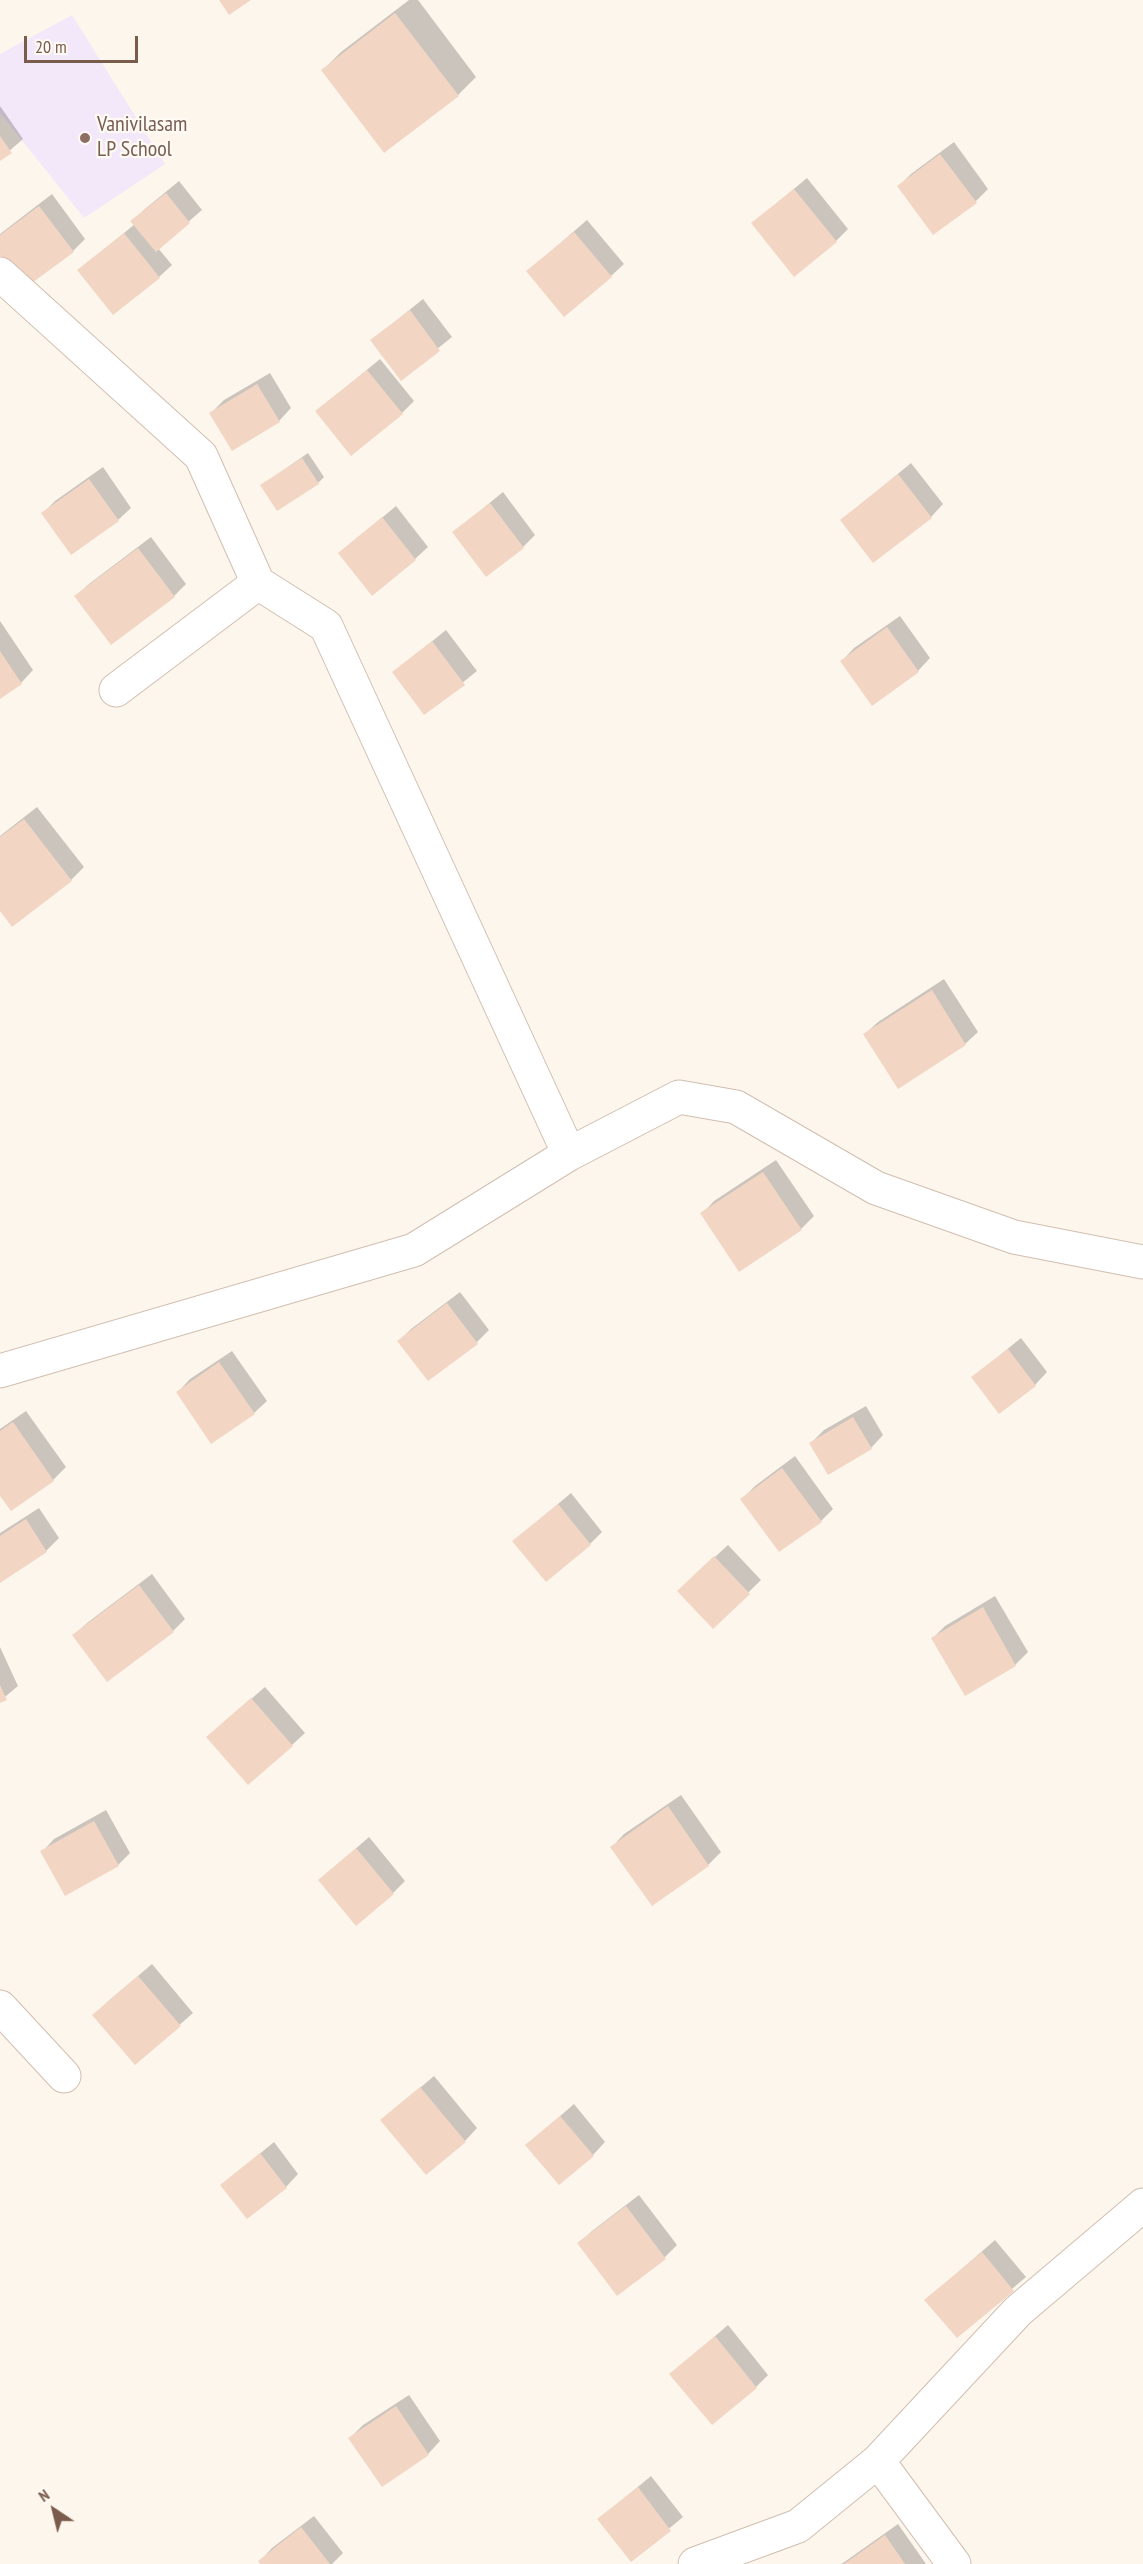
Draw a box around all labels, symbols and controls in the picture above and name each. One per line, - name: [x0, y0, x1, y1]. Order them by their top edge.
- scale bar: [27, 24, 141, 62]
- text: 20 m: [35, 35, 67, 58]
- place label: Vanivilasam LP School: [97, 112, 187, 164]
- marker: Vanivilasam LP School: [78, 131, 92, 145]
- north arrow: [24, 2480, 84, 2540]
- text: N: [34, 2485, 53, 2506]

